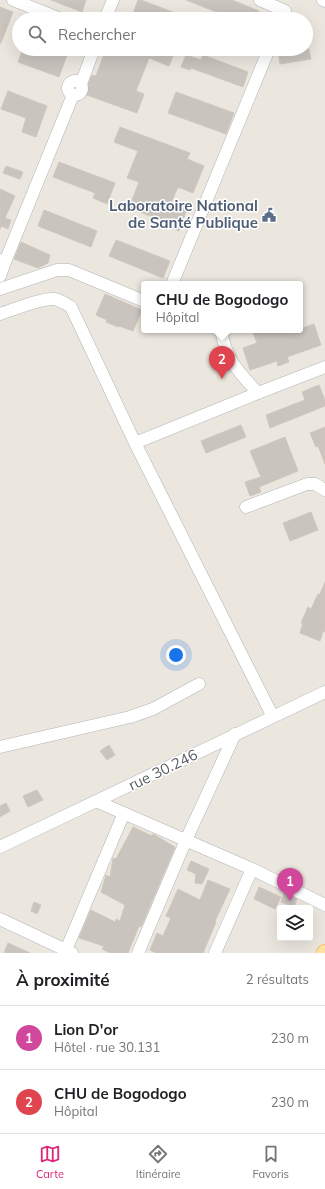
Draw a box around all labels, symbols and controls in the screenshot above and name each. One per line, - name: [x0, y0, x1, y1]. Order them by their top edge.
- search box: [12, 12, 313, 56]
- icon: search: [26, 23, 48, 45]
- text: Rechercher: [58, 25, 136, 44]
- place label: Laboratoire National de Santé Publique: [109, 196, 258, 232]
- public building icon: Laboratoire National de Santé Publique: [261, 207, 277, 223]
- popup: [141, 281, 303, 333]
- text: CHU de Bogodogo: [156, 290, 288, 309]
- text: Hôpital: [156, 309, 199, 325]
- pin: 2: [209, 346, 235, 379]
- your location: [166, 645, 186, 665]
- street label: rue 30.246: [125, 745, 200, 794]
- pin: 1: [277, 868, 303, 901]
- map controls: [277, 905, 313, 941]
- button: layers: [277, 905, 313, 941]
- text: À proximité: [16, 969, 110, 990]
- text: 2 résultats: [246, 971, 309, 987]
- text: Lion D'or: [54, 1020, 118, 1039]
- text: 1: [25, 1030, 33, 1046]
- text: 230 m: [271, 1030, 309, 1046]
- text: Hôtel · rue 30.131: [54, 1039, 160, 1055]
- text: CHU de Bogodogo: [54, 1084, 187, 1103]
- text: 2: [25, 1094, 33, 1110]
- text: 230 m: [271, 1094, 309, 1110]
- text: Hôpital: [54, 1103, 98, 1119]
- tab: Carte: [36, 1143, 64, 1181]
- tab: Itinéraire: [136, 1143, 181, 1181]
- tab: Favoris: [252, 1143, 289, 1181]

